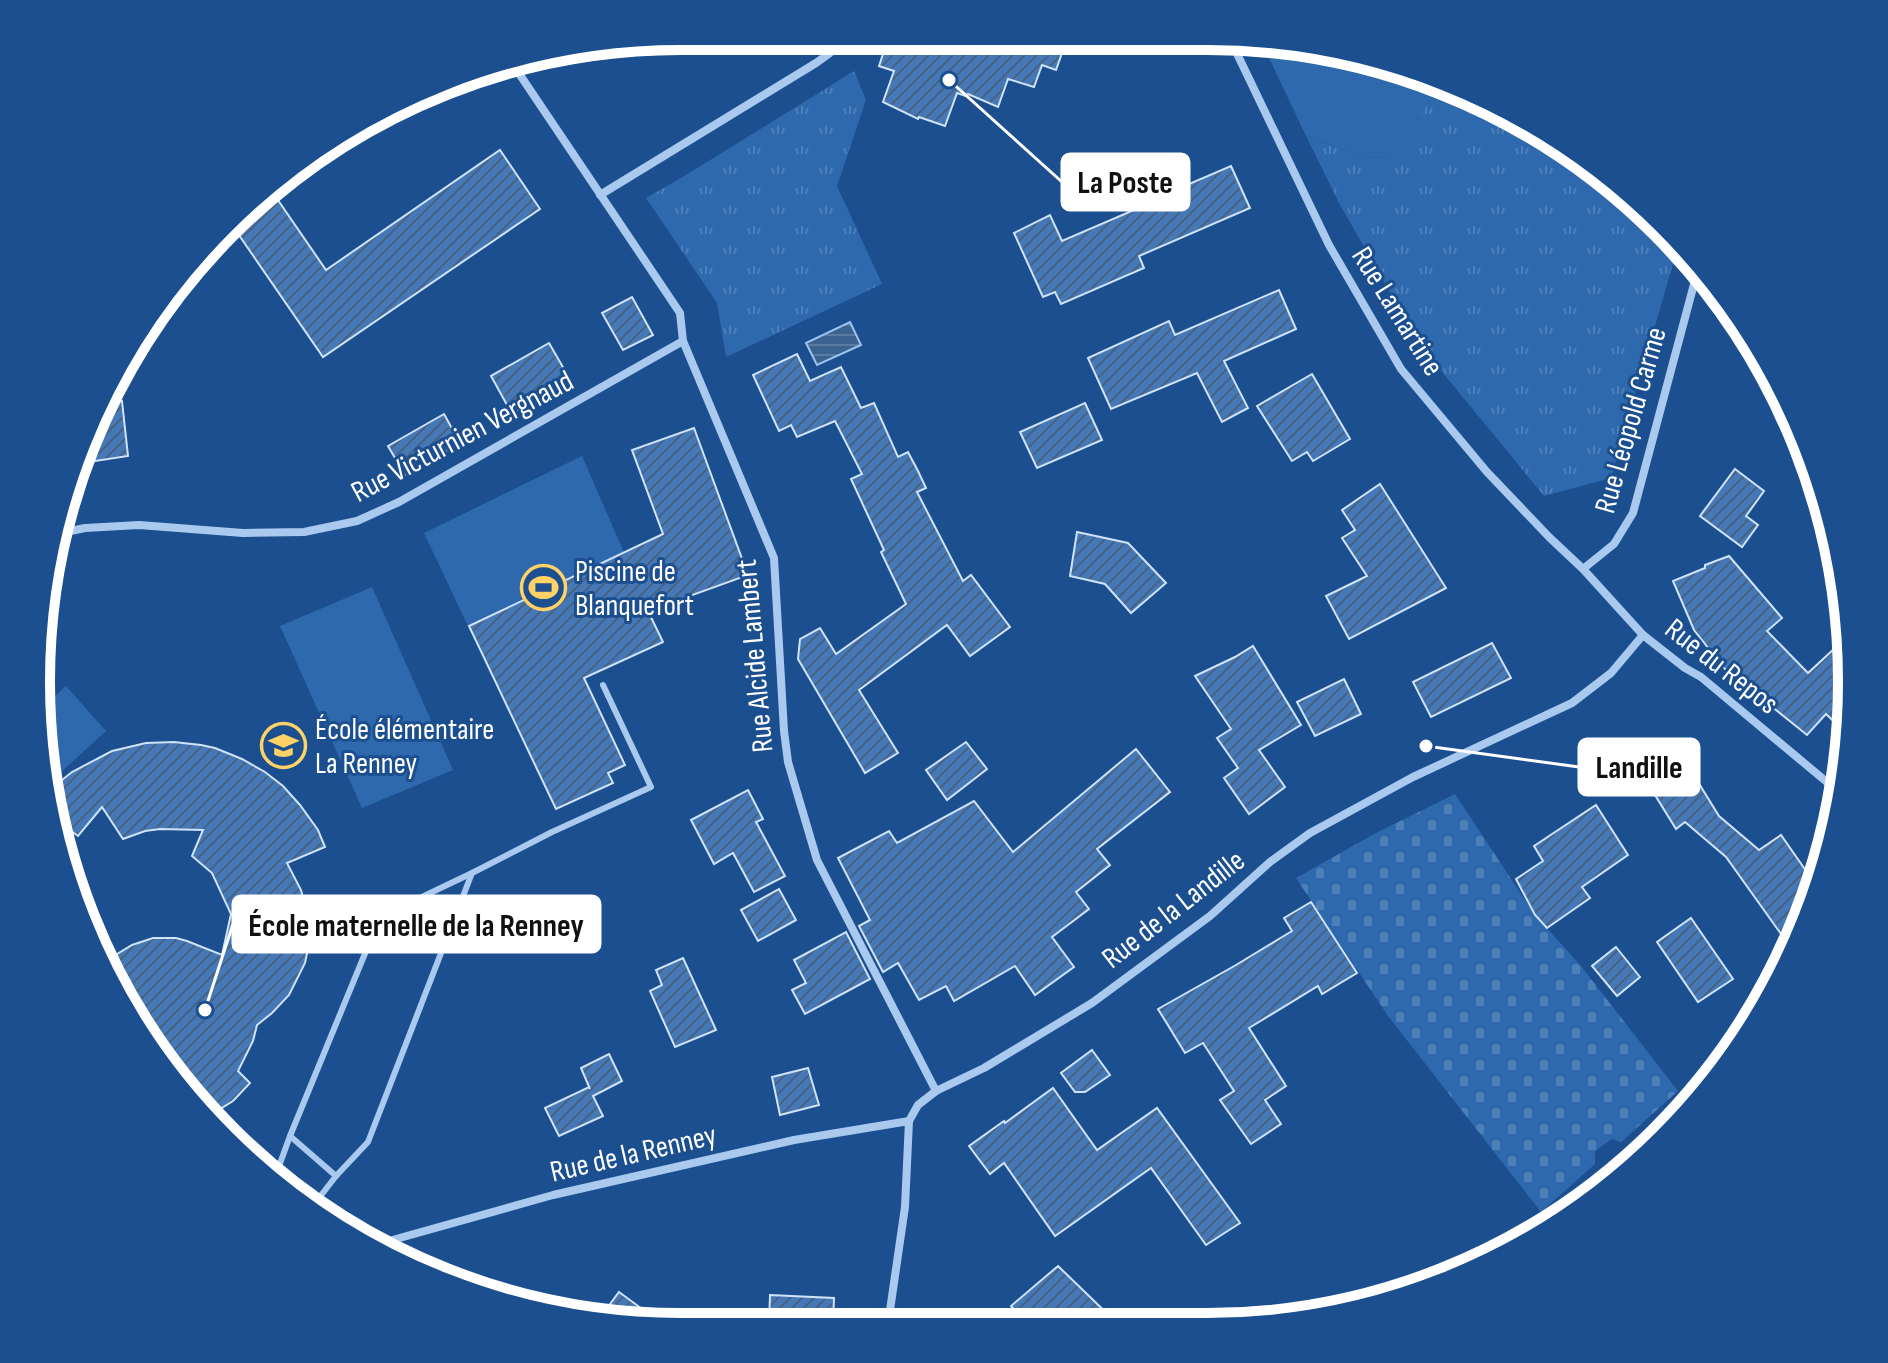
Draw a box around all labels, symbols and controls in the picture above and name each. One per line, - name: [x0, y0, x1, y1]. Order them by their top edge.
- callout: La Poste: [1062, 154, 1189, 210]
- text: La Poste: [1077, 164, 1173, 203]
- street label: Rue Lamartine: [1343, 240, 1451, 383]
- street label: Rue Léopold Carme: [1587, 323, 1675, 517]
- street label: Rue Victurnien Vergnaud: [345, 363, 580, 511]
- place label: Piscine de Blanquefort: [575, 554, 694, 624]
- street label: Rue Alcide Lambert: [729, 558, 781, 754]
- sports icon: Piscine de Blanquefort: [520, 564, 568, 612]
- street label: Rue du Repos: [1657, 611, 1785, 722]
- place label: École élémentaire La Renney: [315, 712, 494, 782]
- school or university icon: École élémentaire La Renney: [260, 722, 308, 770]
- callout: Landille: [1579, 739, 1699, 795]
- text: Landille: [1595, 749, 1683, 788]
- street label: Rue de la Landille: [1095, 843, 1252, 977]
- callout: École maternelle de la Renney: [233, 896, 600, 952]
- text: École maternelle de la Renney: [248, 907, 584, 946]
- street label: Rue de la Renney: [547, 1117, 720, 1191]

